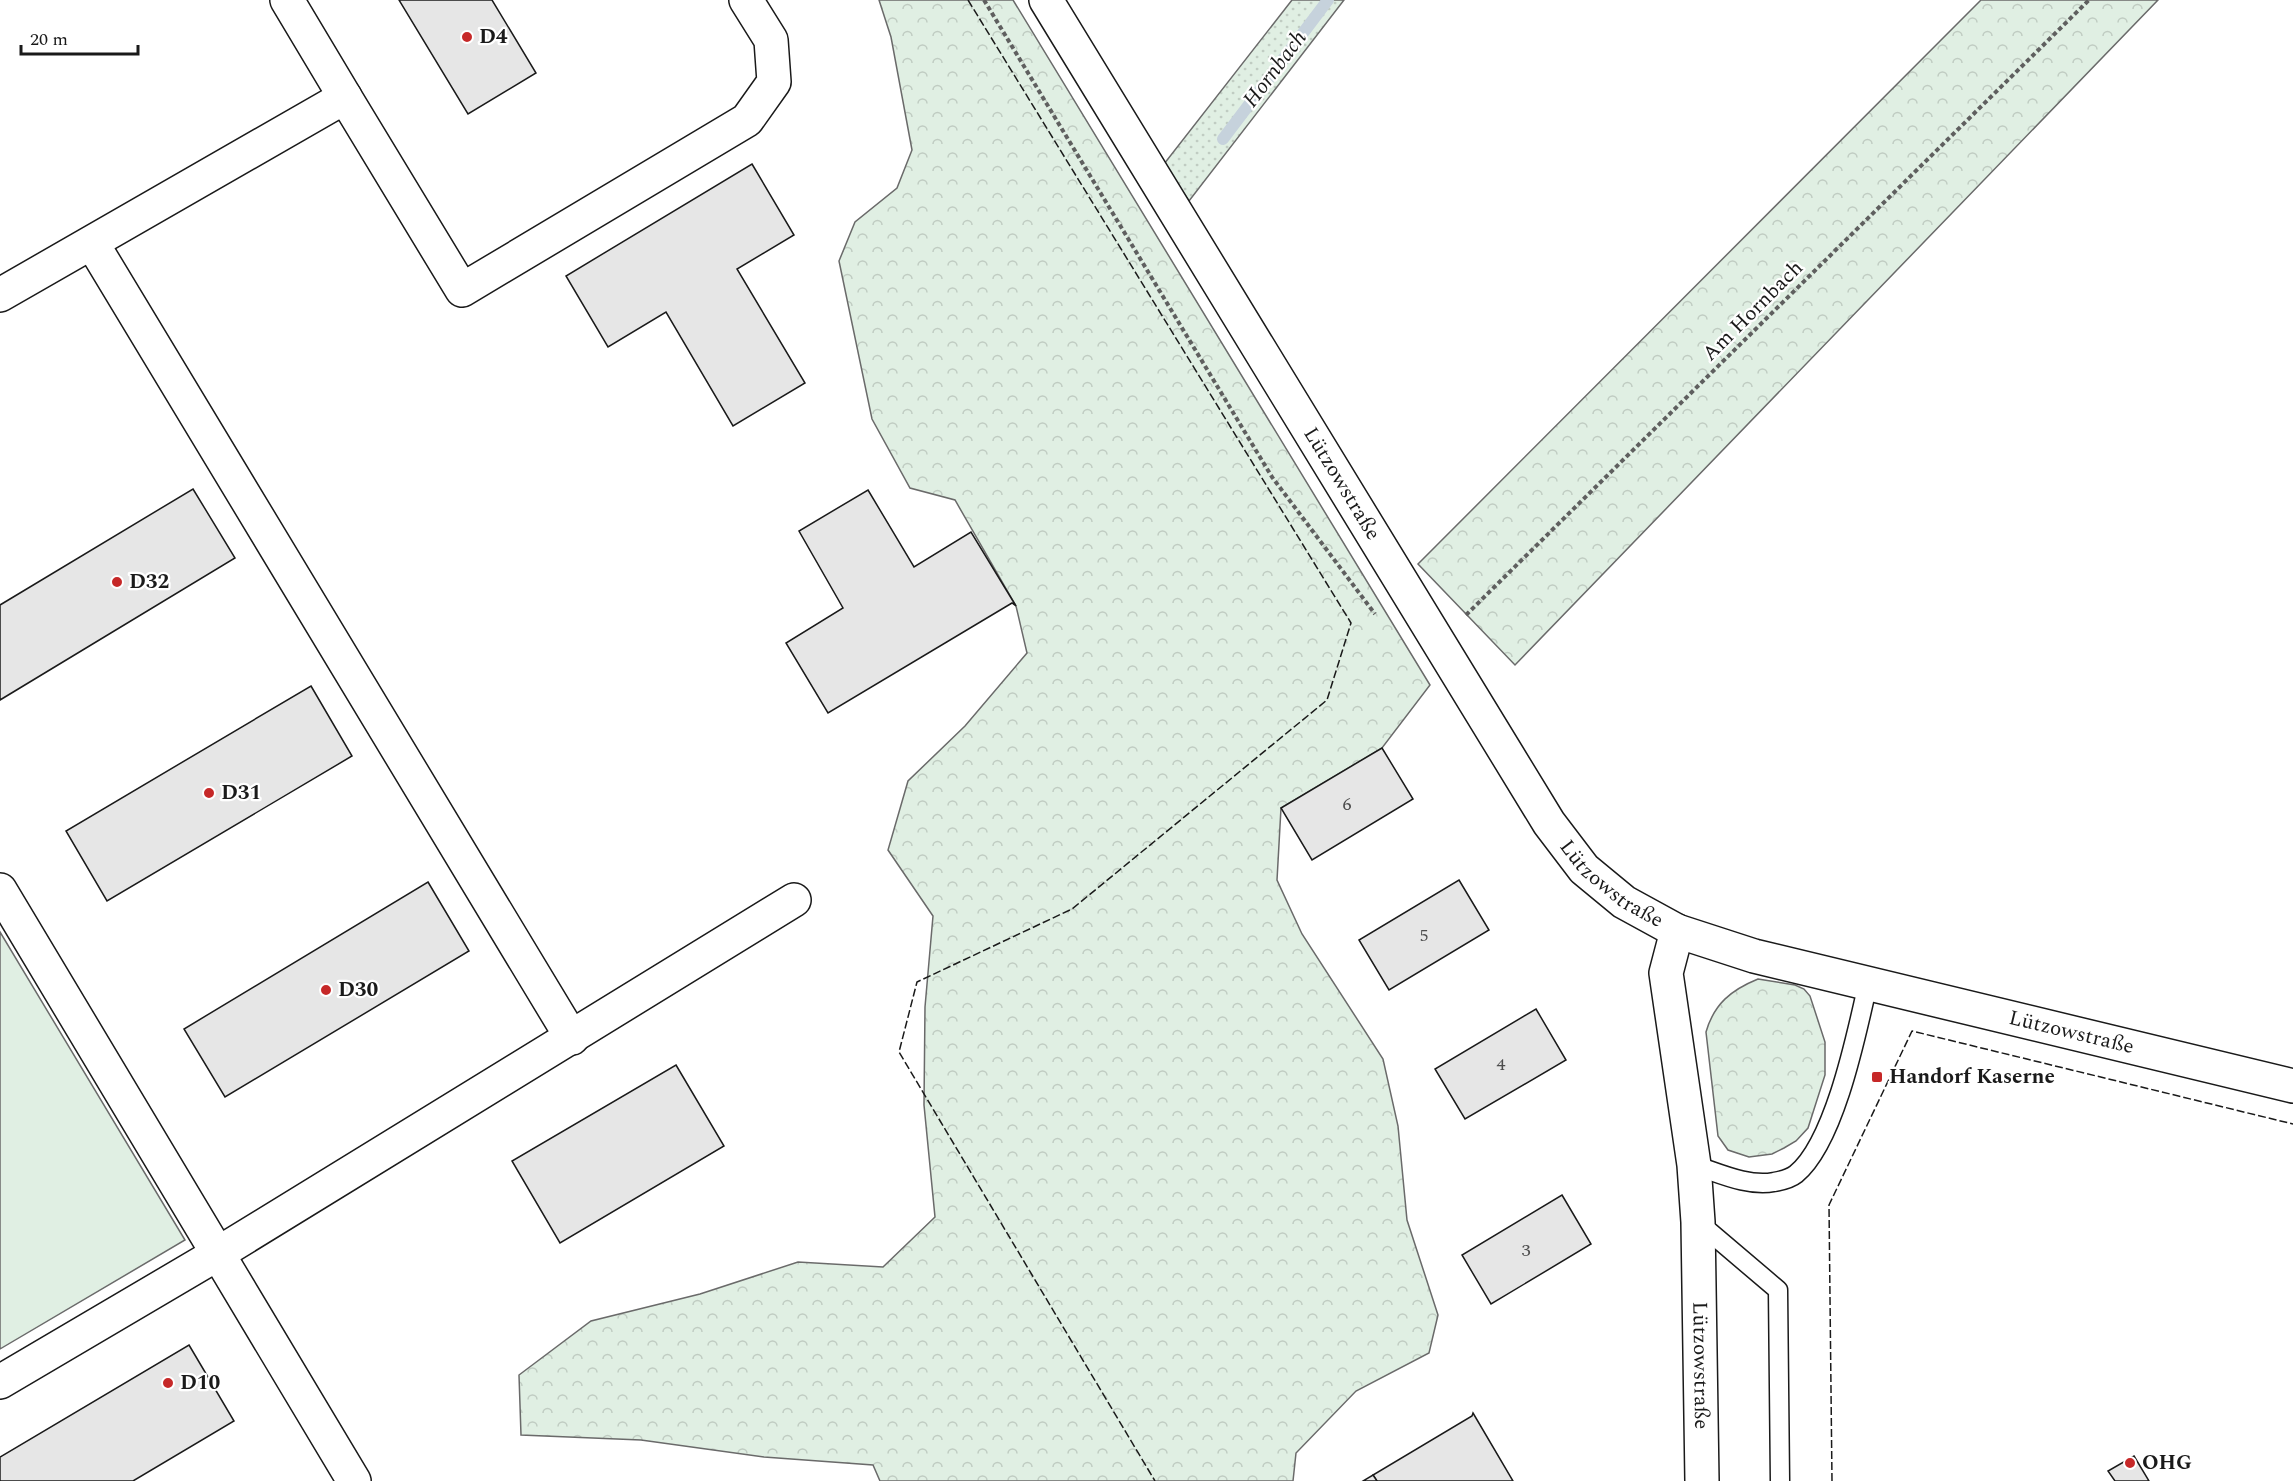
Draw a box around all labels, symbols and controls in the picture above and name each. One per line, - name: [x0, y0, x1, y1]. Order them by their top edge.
- scale bar: [21, 18, 138, 56]
- place label: D4: [479, 21, 508, 53]
- water label: Hornbach: [1235, 23, 1315, 115]
- text: 20 m: [30, 26, 68, 53]
- marker: D4: [460, 30, 474, 44]
- street label: Am Hornbach: [1695, 253, 1811, 369]
- street label: Lützowstraße: [1295, 421, 1389, 547]
- place label: D32: [129, 566, 169, 598]
- marker: D32: [110, 575, 124, 589]
- place label: D31: [221, 777, 261, 809]
- marker: D31: [202, 786, 216, 800]
- house number: 6: [1343, 791, 1352, 818]
- street label: Lützowstraße: [1551, 833, 1669, 937]
- house number: 5: [1420, 922, 1429, 949]
- place label: D30: [338, 974, 379, 1006]
- marker: D30: [319, 983, 333, 997]
- street label: Lützowstraße: [2005, 1002, 2137, 1063]
- house number: 4: [1497, 1051, 1506, 1078]
- place label: Handorf Kaserne: [1889, 1061, 2055, 1093]
- marker: Handorf Kaserne: [1870, 1070, 1884, 1084]
- house number: 3: [1522, 1237, 1531, 1264]
- street label: Lützowstraße: [1683, 1301, 1717, 1430]
- place label: D10: [180, 1367, 221, 1399]
- marker: D10: [161, 1376, 175, 1390]
- place label: OHG: [2142, 1447, 2192, 1479]
- marker: OHG: [2123, 1456, 2137, 1470]

